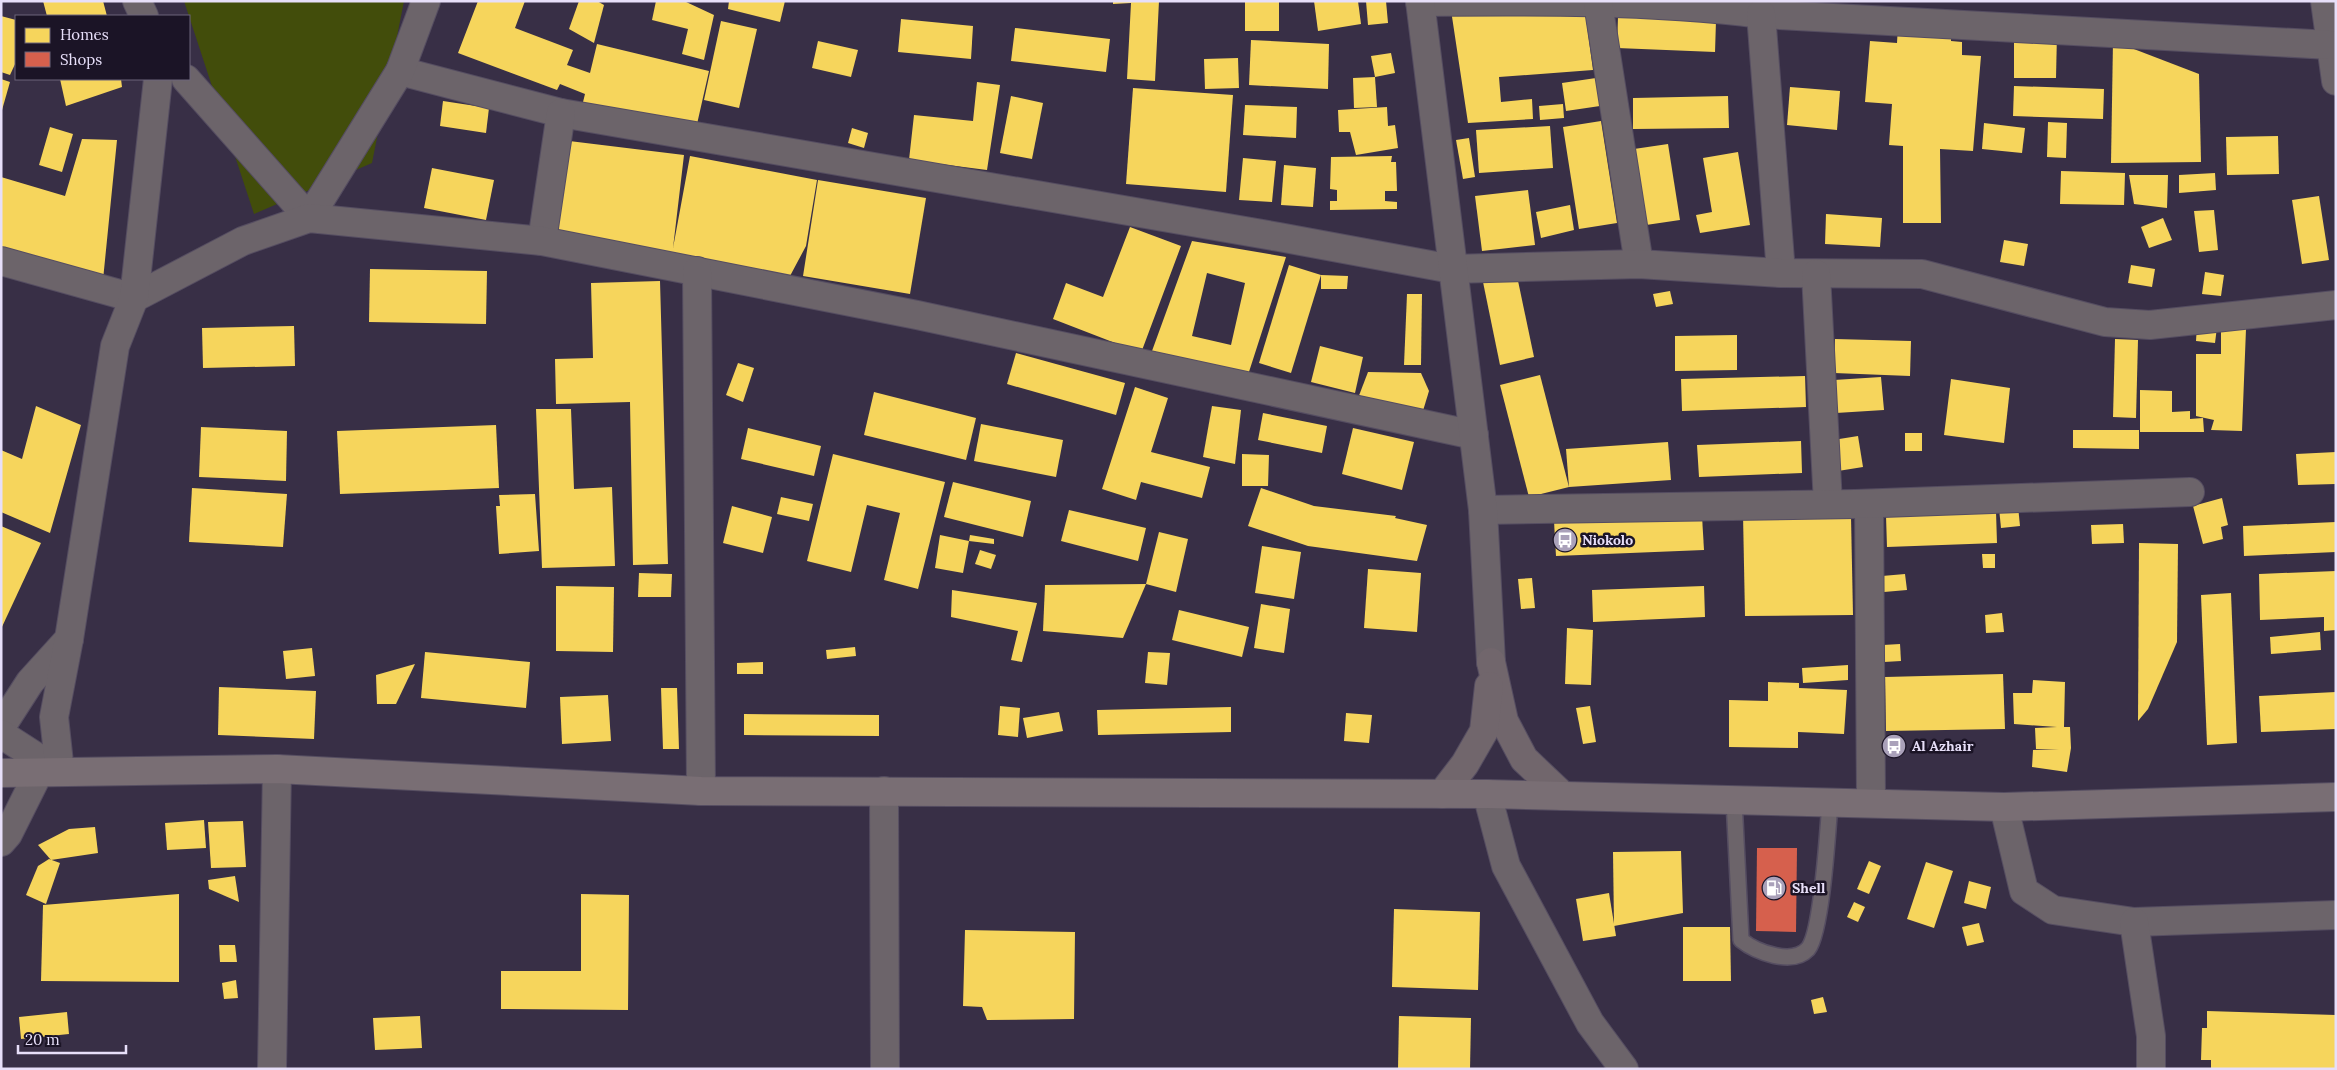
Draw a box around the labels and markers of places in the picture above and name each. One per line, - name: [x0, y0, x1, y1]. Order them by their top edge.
- bus stop icon: Niokolo: [1552, 527, 1578, 553]
- place label: Niokolo: [1582, 531, 1633, 549]
- bus stop icon: Al Azhair: [1881, 733, 1907, 759]
- place label: Al Azhair: [1912, 737, 1974, 755]
- fuel station icon: Shell: [1761, 875, 1787, 901]
- place label: Shell: [1792, 879, 1826, 897]

